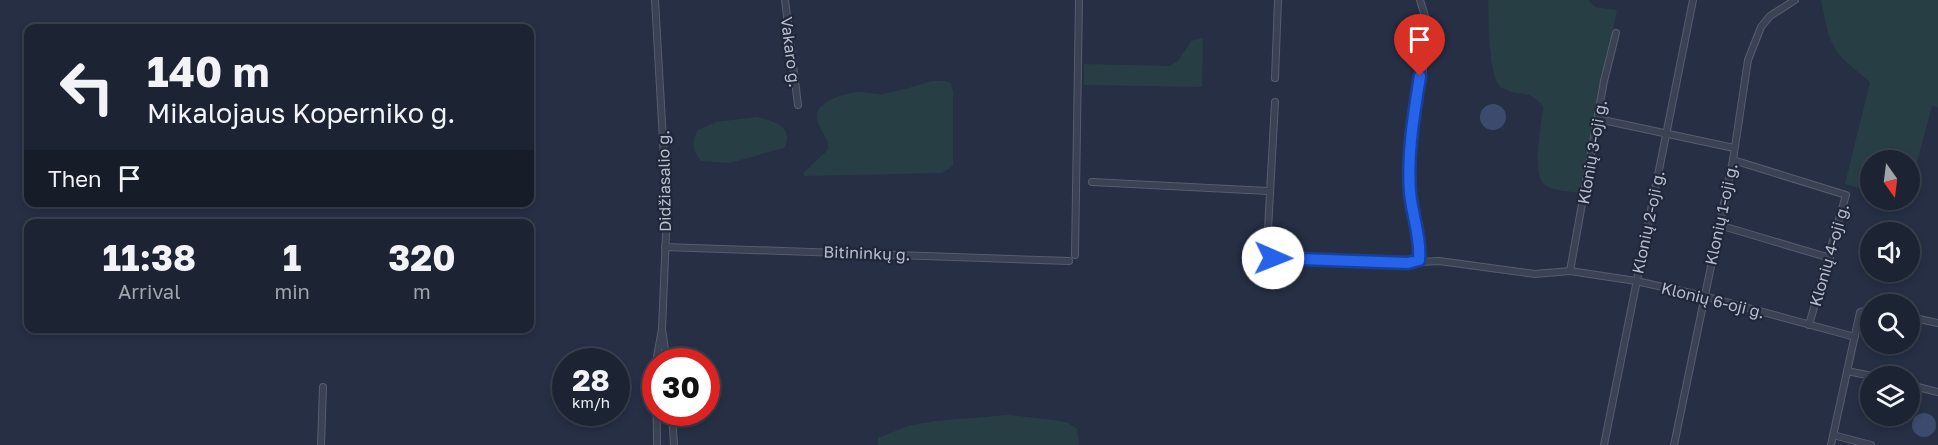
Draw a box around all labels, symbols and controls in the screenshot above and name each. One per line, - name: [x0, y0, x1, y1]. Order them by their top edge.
- pin: [1394, 14, 1445, 76]
- street label: Vakaro g.: [777, 16, 805, 88]
- icon: arrive: [1403, 23, 1436, 56]
- text: 140 m: [147, 46, 269, 96]
- icon: left: [48, 48, 126, 126]
- text: Mikalojaus Koperniko g.: [147, 97, 455, 129]
- street label: Klonių 3-oji g.: [1573, 98, 1611, 206]
- street label: Didžiasalio g.: [653, 130, 675, 232]
- north arrow: [1860, 150, 1920, 210]
- map controls: [1860, 150, 1920, 426]
- street label: Klonių 1-oji g.: [1700, 161, 1742, 267]
- icon: arrive: [113, 162, 146, 195]
- text: Then: [48, 165, 101, 192]
- street label: Klonių 2-oji g.: [1627, 168, 1669, 276]
- street label: Klonių 4-oji g.: [1805, 201, 1853, 309]
- button: sound: [1860, 222, 1920, 282]
- position arrow: [1241, 226, 1305, 290]
- text: 11:38: [102, 236, 196, 279]
- text: 1: [283, 236, 301, 279]
- text: 320: [388, 236, 456, 279]
- street label: Bitininkų g.: [823, 241, 911, 265]
- street label: Klonių 6-oji g.: [1659, 277, 1767, 323]
- text: Arrival: [118, 279, 181, 303]
- text: min: [274, 279, 310, 303]
- text: m: [413, 279, 431, 303]
- button: search: [1860, 294, 1920, 354]
- speed limit sign: 30: [642, 348, 720, 426]
- text: 28: [572, 362, 610, 398]
- button: layers: [1860, 366, 1920, 426]
- text: km/h: [572, 393, 610, 411]

